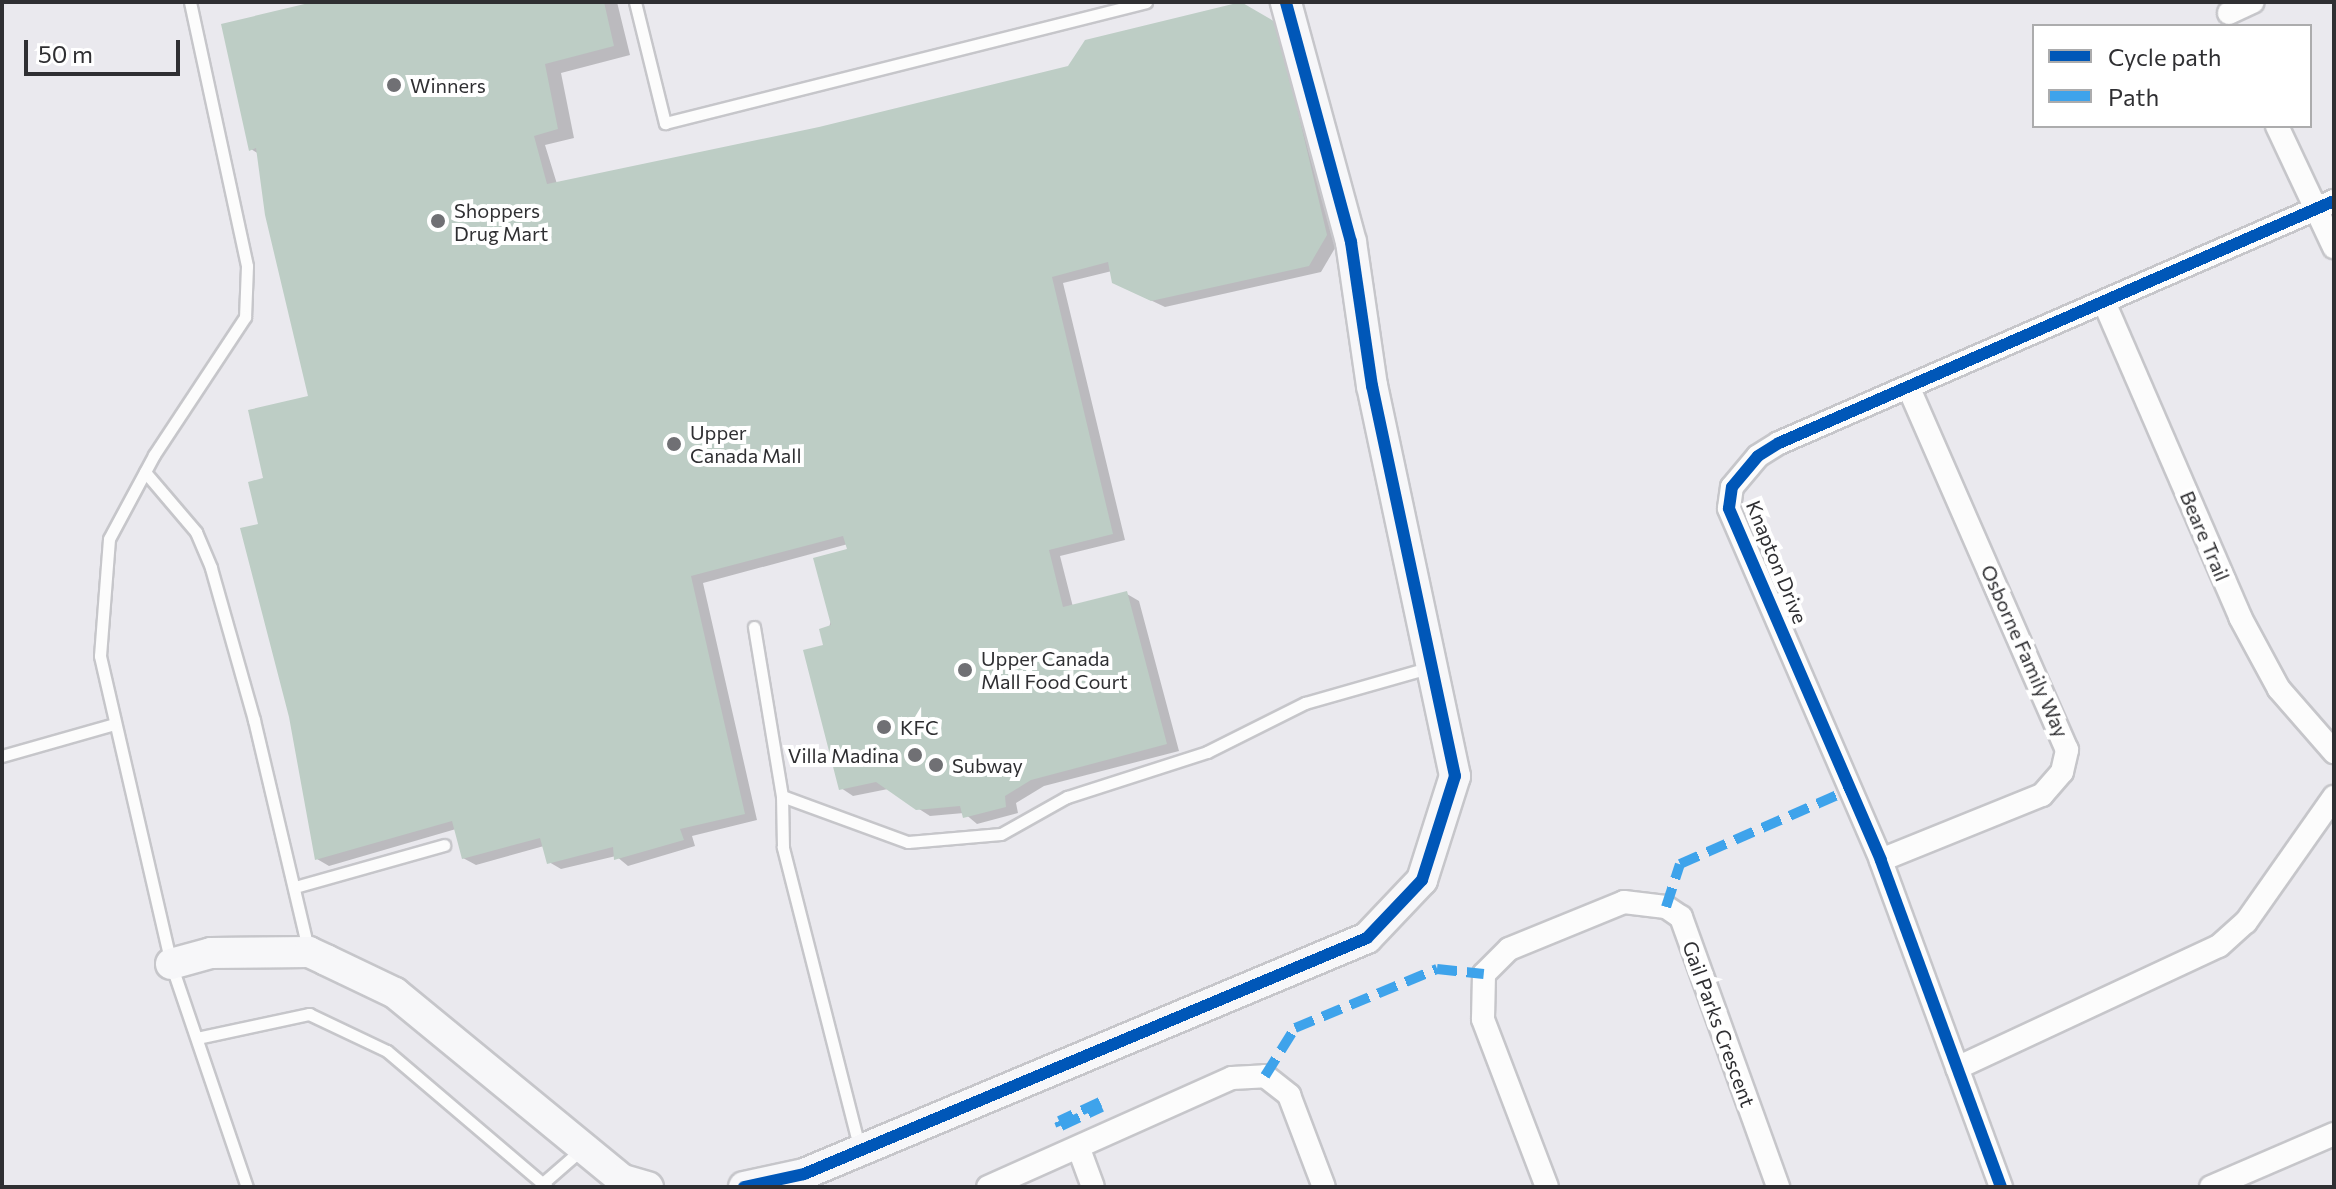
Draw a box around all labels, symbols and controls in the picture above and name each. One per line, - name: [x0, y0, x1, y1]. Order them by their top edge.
- scale bar: [28, 24, 184, 74]
- legend: [2032, 24, 2312, 128]
- text: 50 m: [38, 39, 93, 68]
- text: Cycle path: [2108, 42, 2222, 71]
- place label: Winners: [410, 73, 486, 97]
- marker: Winners: [385, 76, 403, 94]
- text: Path: [2108, 82, 2159, 111]
- place label: Shoppers Drug Mart: [454, 198, 548, 245]
- marker: Shoppers Drug Mart: [429, 212, 447, 230]
- place label: Upper Canada Mall: [690, 420, 801, 467]
- marker: Upper Canada Mall: [665, 435, 683, 453]
- street label: Beare Trail: [2175, 487, 2235, 585]
- street label: Knapton Drive: [1741, 497, 1813, 627]
- street label: Osborne Family Way: [1976, 561, 2074, 741]
- place label: Upper Canada Mall Food Court: [981, 646, 1128, 693]
- marker: Upper Canada Mall Food Court: [956, 661, 974, 679]
- place label: KFC: [900, 715, 939, 739]
- marker: KFC: [875, 718, 893, 736]
- place label: Villa Madina: [788, 743, 899, 767]
- marker: Villa Madina: [906, 746, 924, 764]
- place label: Subway: [952, 753, 1023, 777]
- marker: Subway: [927, 756, 945, 774]
- street label: Gail Parks Crescent: [1678, 938, 1760, 1110]

